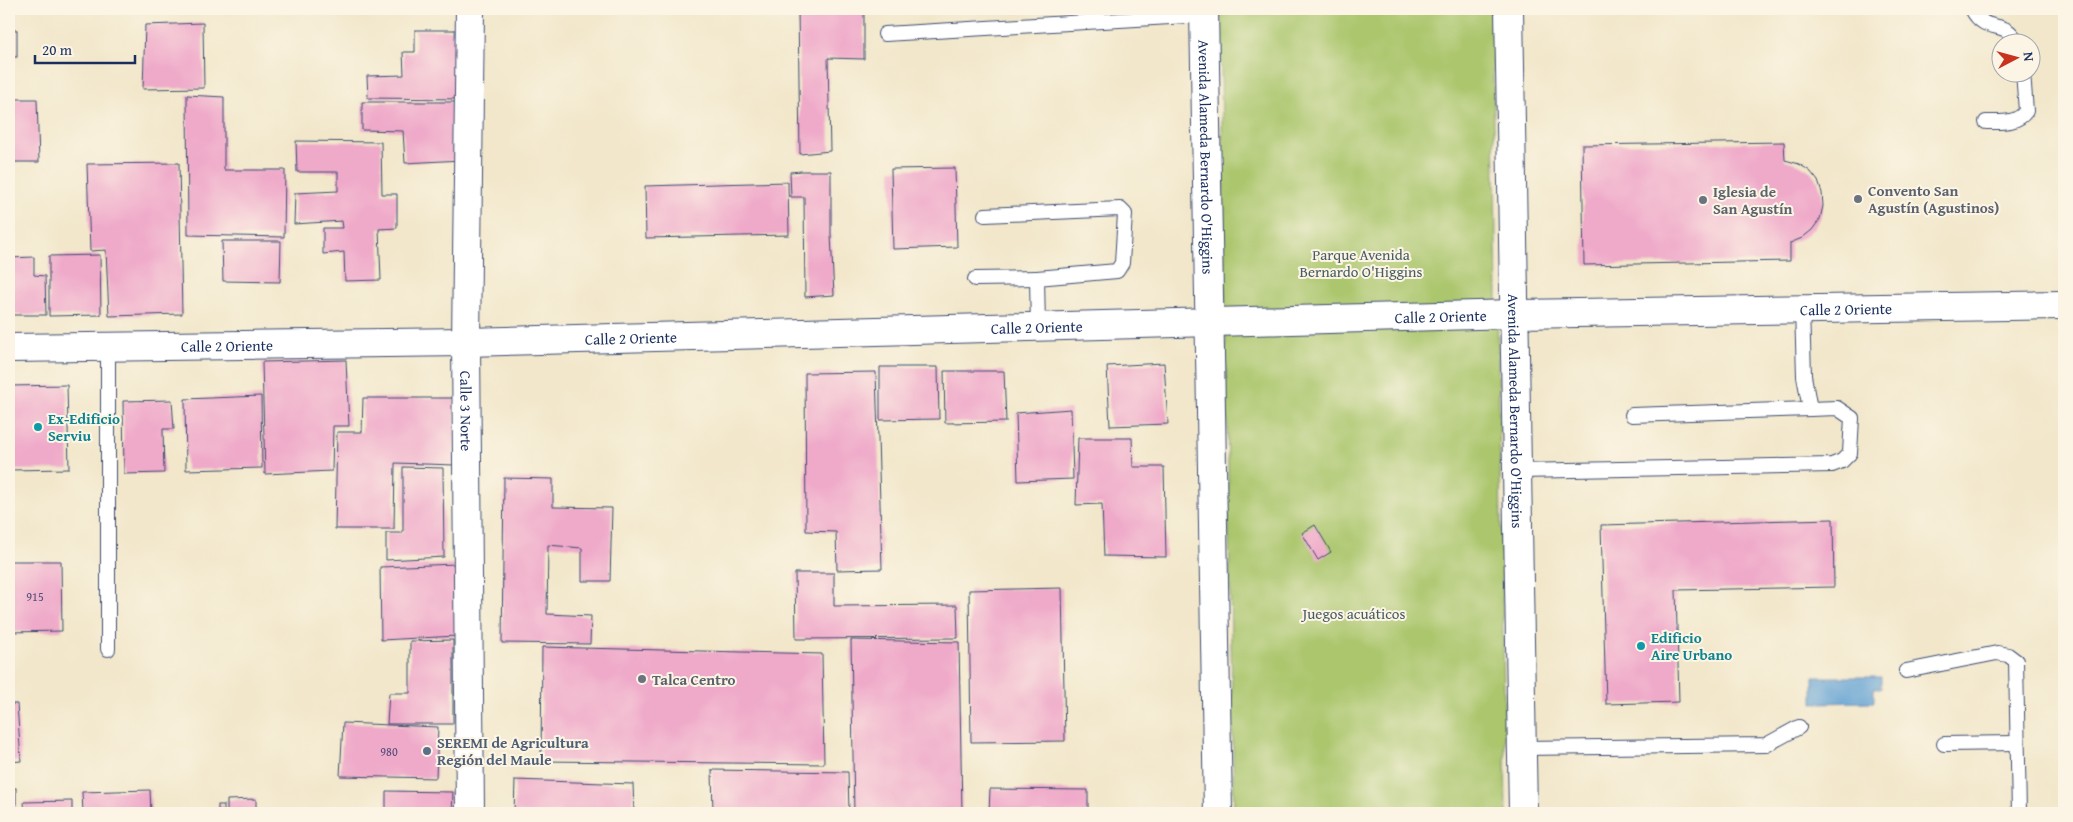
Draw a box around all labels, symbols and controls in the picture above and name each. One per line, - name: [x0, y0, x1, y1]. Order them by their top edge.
- scale bar: [35, 32, 135, 64]
- north arrow: [1990, 32, 2040, 82]
- text: 20 m: [42, 39, 73, 60]
- street label: Avenida Alameda Bernardo O'Higgins: [1194, 39, 1219, 275]
- text: N: [2018, 51, 2039, 63]
- place label: Convento San Agustín (Agustinos): [1868, 180, 1999, 218]
- place label: Iglesia de San Agustín: [1713, 181, 1793, 219]
- marker: Convento San Agustín (Agustinos): [1852, 193, 1864, 205]
- marker: Iglesia de San Agustín: [1697, 194, 1709, 206]
- park label: Parque Avenida Bernardo O'Higgins: [1300, 244, 1422, 282]
- street label: Avenida Alameda Bernardo O'Higgins: [1503, 293, 1529, 529]
- street label: Calle 2 Oriente: [1800, 297, 1892, 320]
- street label: Calle 2 Oriente: [1394, 304, 1487, 328]
- street label: Calle 2 Oriente: [991, 315, 1083, 338]
- street label: Calle 2 Oriente: [585, 326, 677, 349]
- street label: Calle 2 Oriente: [181, 334, 273, 356]
- street label: Calle 3 Norte: [456, 371, 477, 451]
- place label: Ex-Edificio Serviu: [48, 408, 120, 446]
- marker: Ex-Edificio Serviu: [32, 421, 44, 433]
- house number: 915: [26, 588, 44, 605]
- park label: Juegos acuáticos: [1301, 603, 1406, 624]
- place label: Edificio Aire Urbano: [1651, 627, 1732, 665]
- marker: Edificio Aire Urbano: [1635, 640, 1647, 652]
- place label: Talca Centro: [652, 669, 736, 690]
- marker: Talca Centro: [636, 673, 648, 685]
- place label: SEREMI de Agricultura Región del Maule: [437, 732, 589, 770]
- house number: 980: [380, 743, 398, 760]
- marker: SEREMI de Agricultura Región del Maule: [421, 745, 433, 757]

